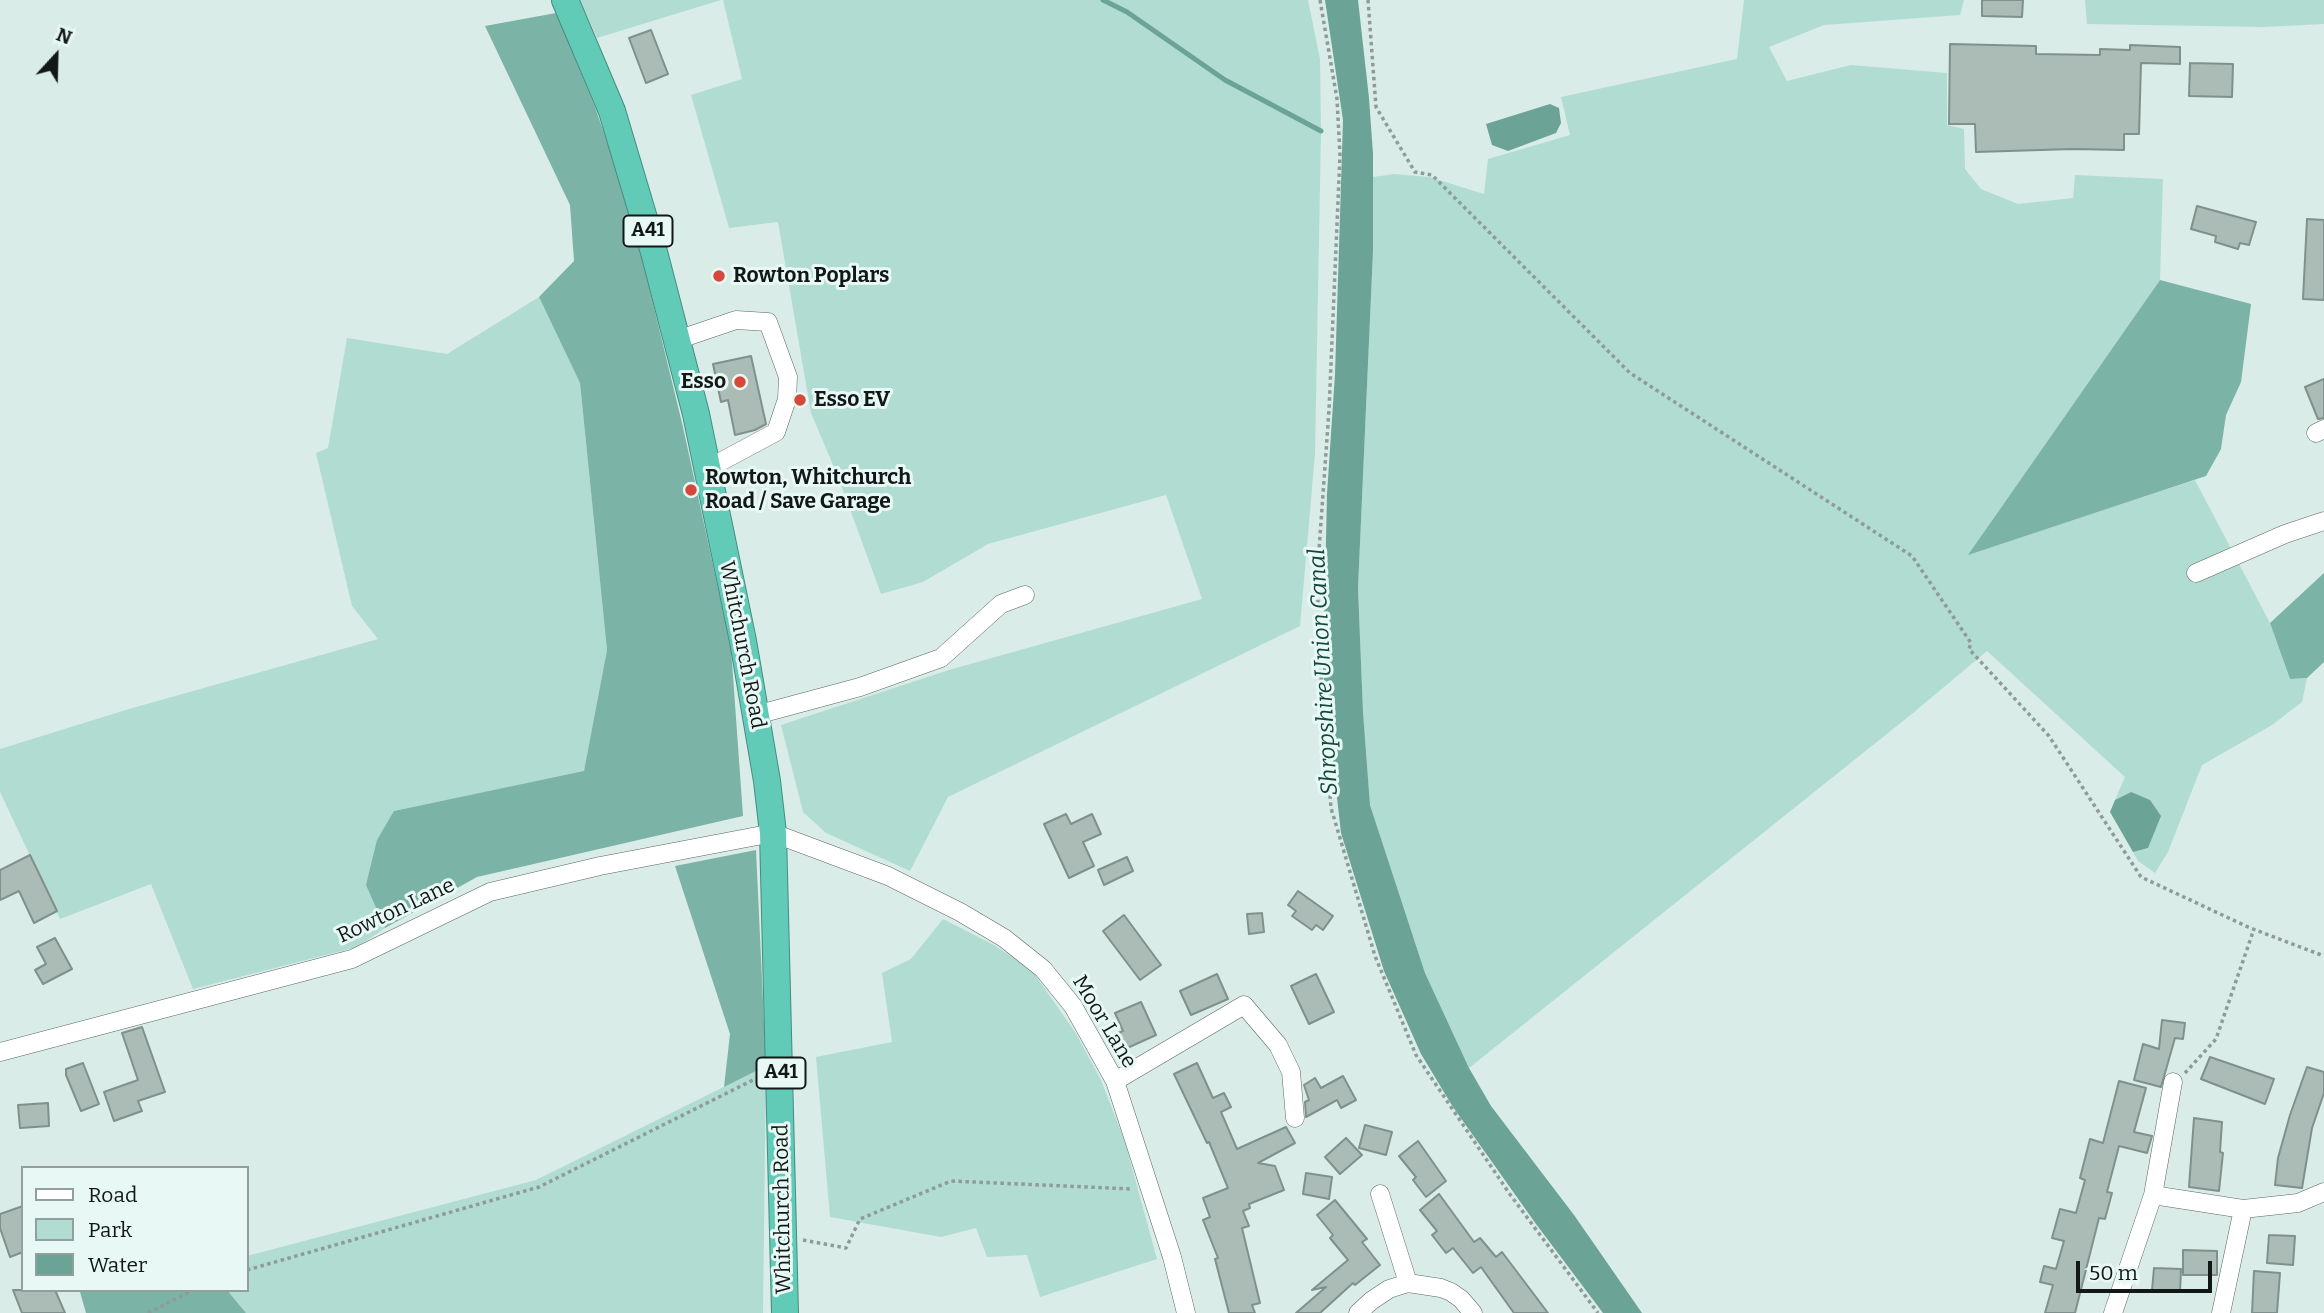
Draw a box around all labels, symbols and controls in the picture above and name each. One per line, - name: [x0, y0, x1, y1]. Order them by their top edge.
- north arrow: [21, 21, 91, 91]
- text: N: [53, 23, 75, 49]
- road number: A41: [624, 216, 672, 246]
- place label: Rowton Poplars: [733, 263, 889, 289]
- marker: Rowton Poplars: [711, 268, 727, 284]
- place label: Esso: [681, 369, 726, 395]
- marker: Esso: [732, 374, 748, 390]
- place label: Esso EV: [814, 387, 890, 413]
- marker: Esso EV: [792, 392, 808, 408]
- place label: Rowton, Whitchurch Road / Save Garage: [705, 465, 911, 515]
- marker: Rowton, Whitchurch Road / Save Garage: [683, 482, 699, 498]
- water label: Shropshire Union Canal: [1304, 548, 1344, 796]
- street label: Whitchurch Road: [713, 559, 771, 731]
- street label: Rowton Lane: [333, 873, 459, 949]
- street label: Moor Lane: [1067, 971, 1141, 1073]
- road number: A41: [756, 1058, 806, 1088]
- street label: Whitchurch Road: [769, 1124, 797, 1294]
- legend: [21, 1166, 248, 1292]
- text: Road: [88, 1182, 137, 1208]
- text: Park: [88, 1217, 132, 1243]
- scale bar: [2079, 1246, 2216, 1290]
- text: Water: [88, 1252, 147, 1278]
- text: 50 m: [2089, 1260, 2138, 1286]

